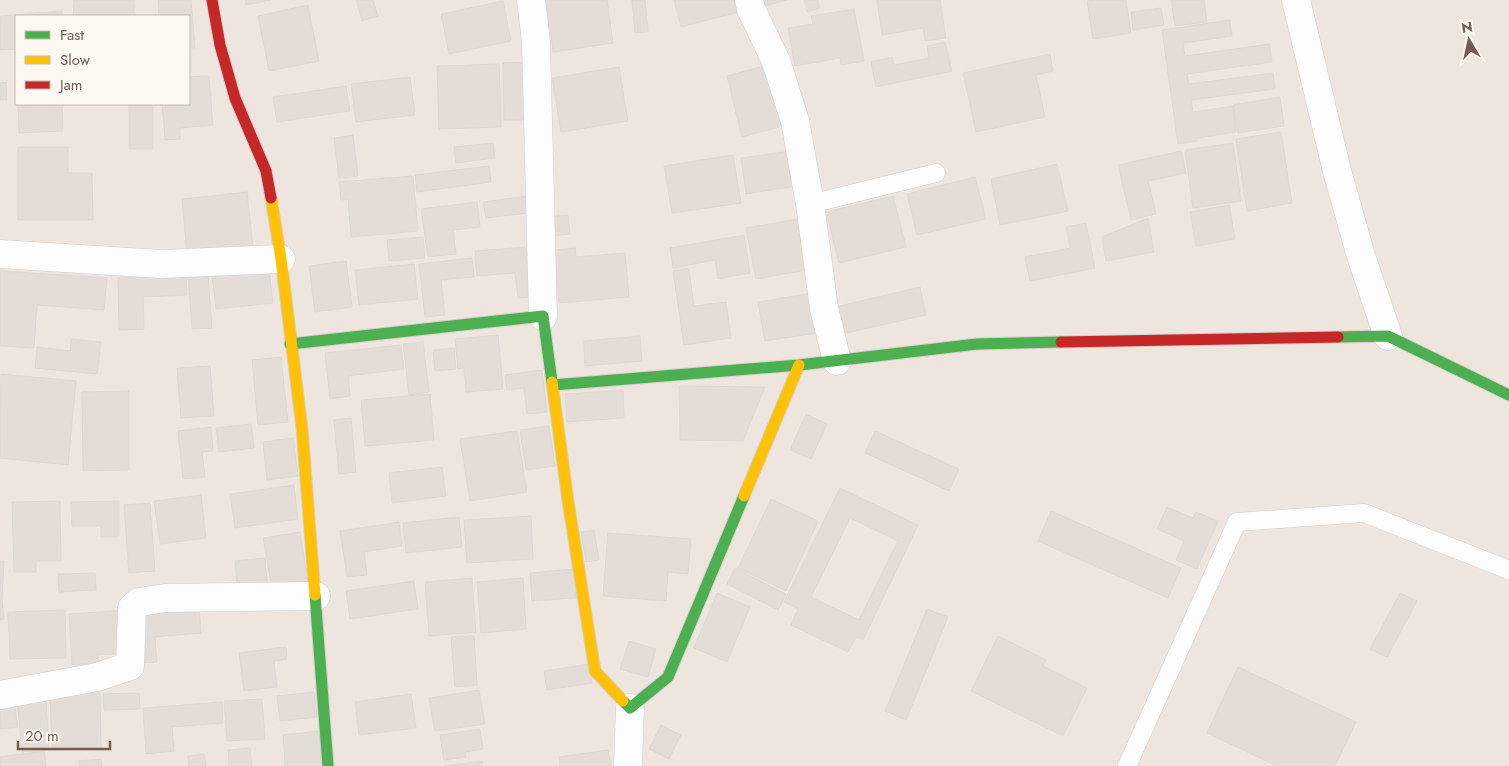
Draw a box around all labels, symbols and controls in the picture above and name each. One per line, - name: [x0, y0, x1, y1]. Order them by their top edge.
- legend: [15, 15, 190, 105]
- north arrow: [1444, 15, 1494, 65]
- text: N: [1460, 16, 1474, 38]
- text: Fast: [60, 24, 84, 46]
- text: Slow: [60, 49, 91, 71]
- text: Jam: [58, 74, 83, 96]
- scale bar: [18, 718, 110, 750]
- text: 20 m: [25, 725, 59, 747]

